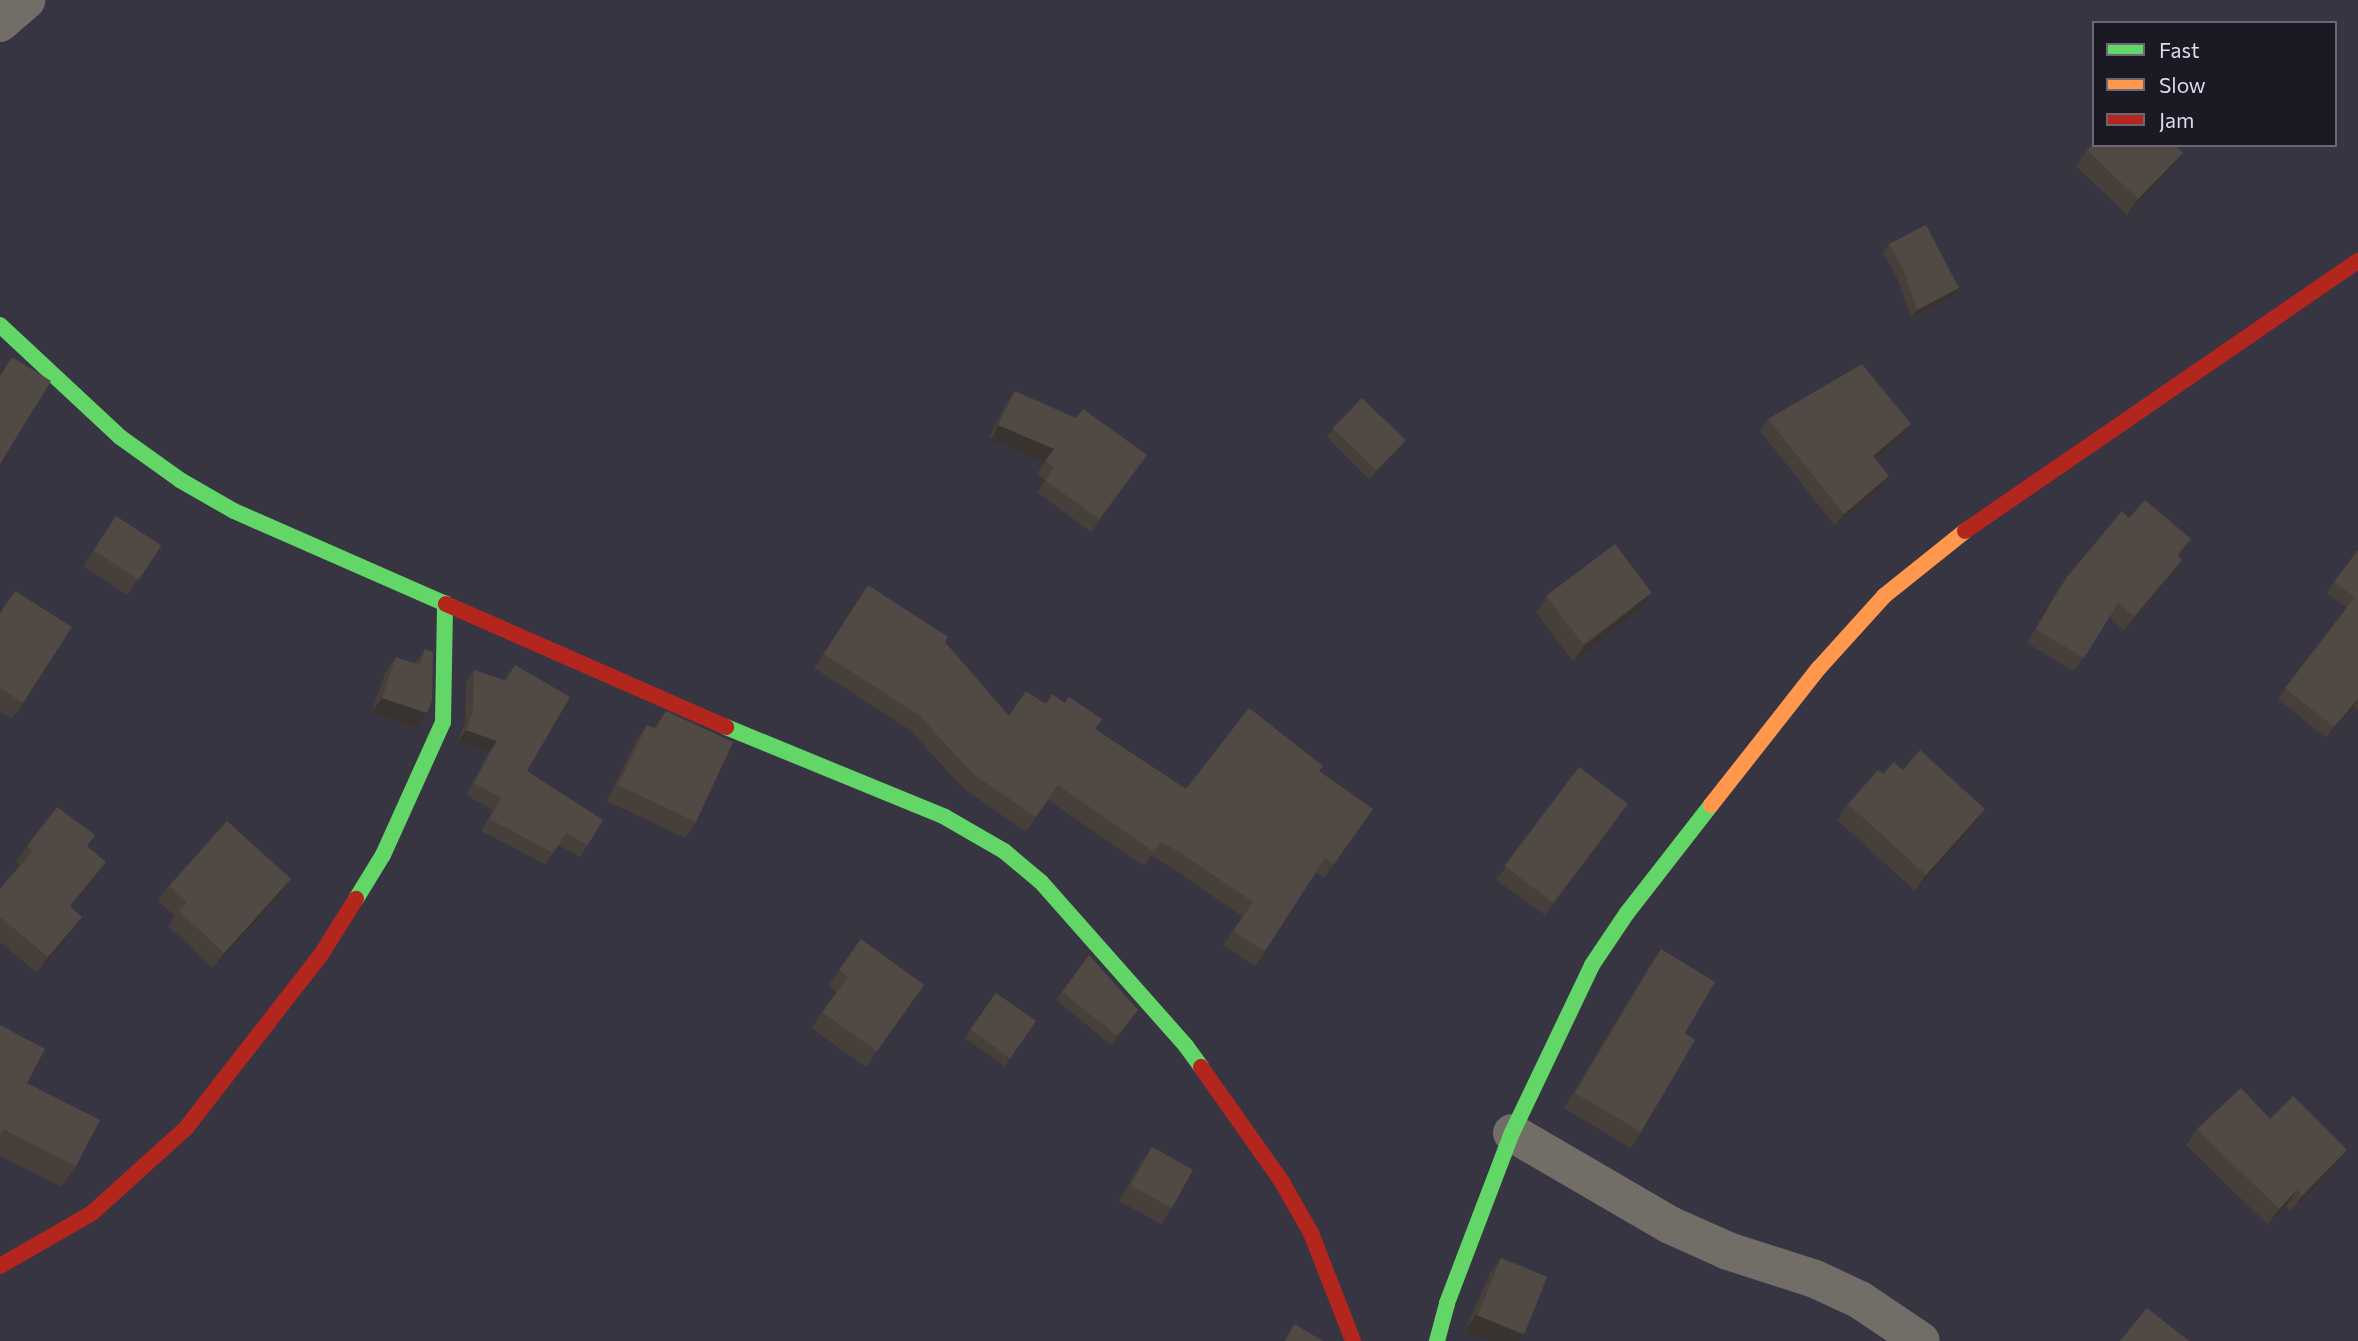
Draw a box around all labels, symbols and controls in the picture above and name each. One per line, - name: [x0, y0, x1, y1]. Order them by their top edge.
- legend: [2092, 21, 2337, 147]
- text: Fast: [2159, 37, 2200, 62]
- text: Slow: [2159, 72, 2206, 97]
- text: Jam: [2159, 107, 2194, 132]

